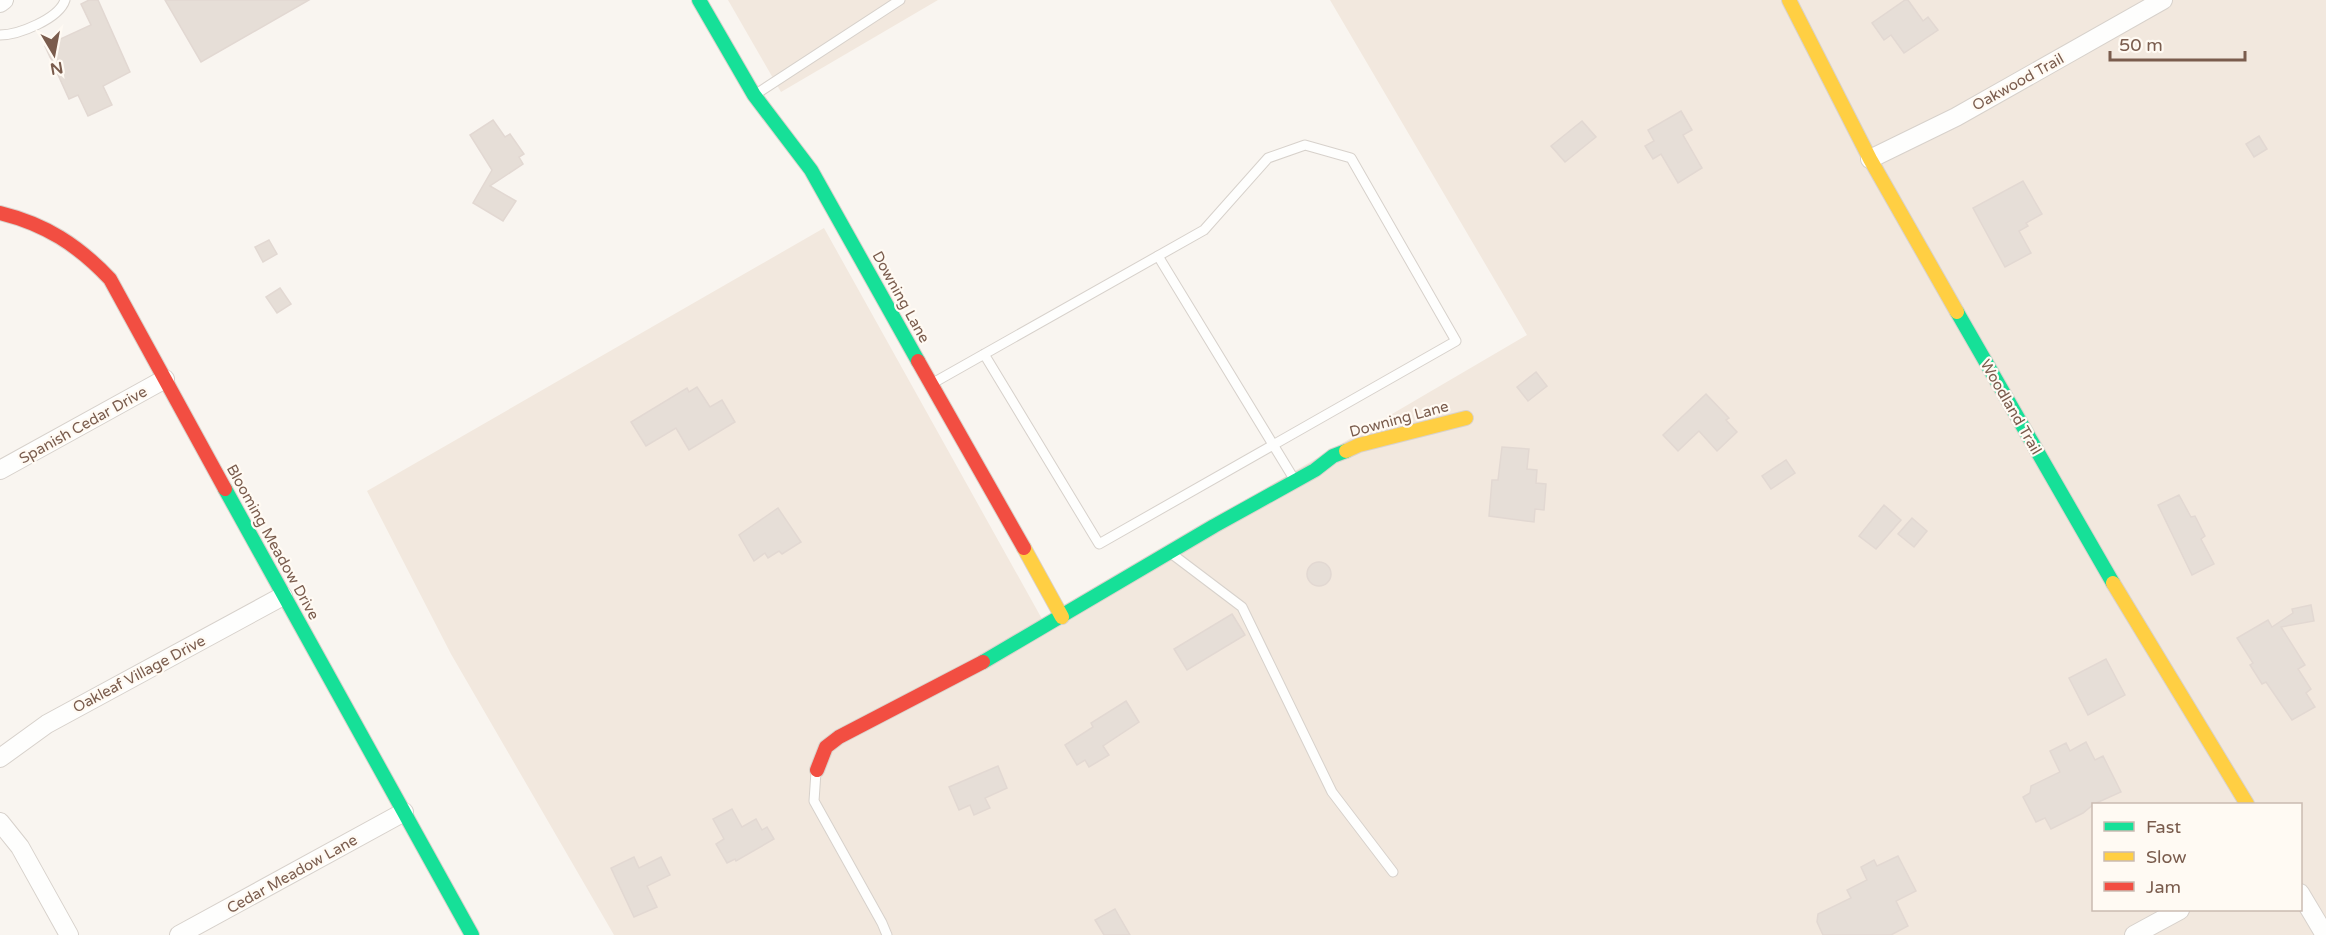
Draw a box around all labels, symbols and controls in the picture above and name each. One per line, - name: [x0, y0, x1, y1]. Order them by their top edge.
- north arrow: [24, 24, 84, 84]
- scale bar: [2110, 24, 2245, 62]
- text: 50 m: [2119, 34, 2163, 56]
- street label: Oakwood Trail: [1969, 49, 2067, 115]
- text: N: [48, 57, 64, 79]
- street label: Downing Lane: [868, 248, 934, 346]
- street label: Woodland Trail: [1977, 356, 2045, 458]
- street label: Spanish Cedar Drive: [16, 382, 150, 468]
- street label: Downing Lane: [1347, 397, 1451, 441]
- street label: Blooming Meadow Drive: [223, 461, 323, 623]
- street label: Oakleaf Village Drive: [70, 631, 208, 717]
- legend: [2092, 803, 2302, 911]
- text: Fast: [2146, 816, 2181, 838]
- street label: Cedar Meadow Lane: [224, 831, 360, 917]
- text: Slow: [2146, 846, 2187, 868]
- text: Jam: [2146, 876, 2181, 898]

